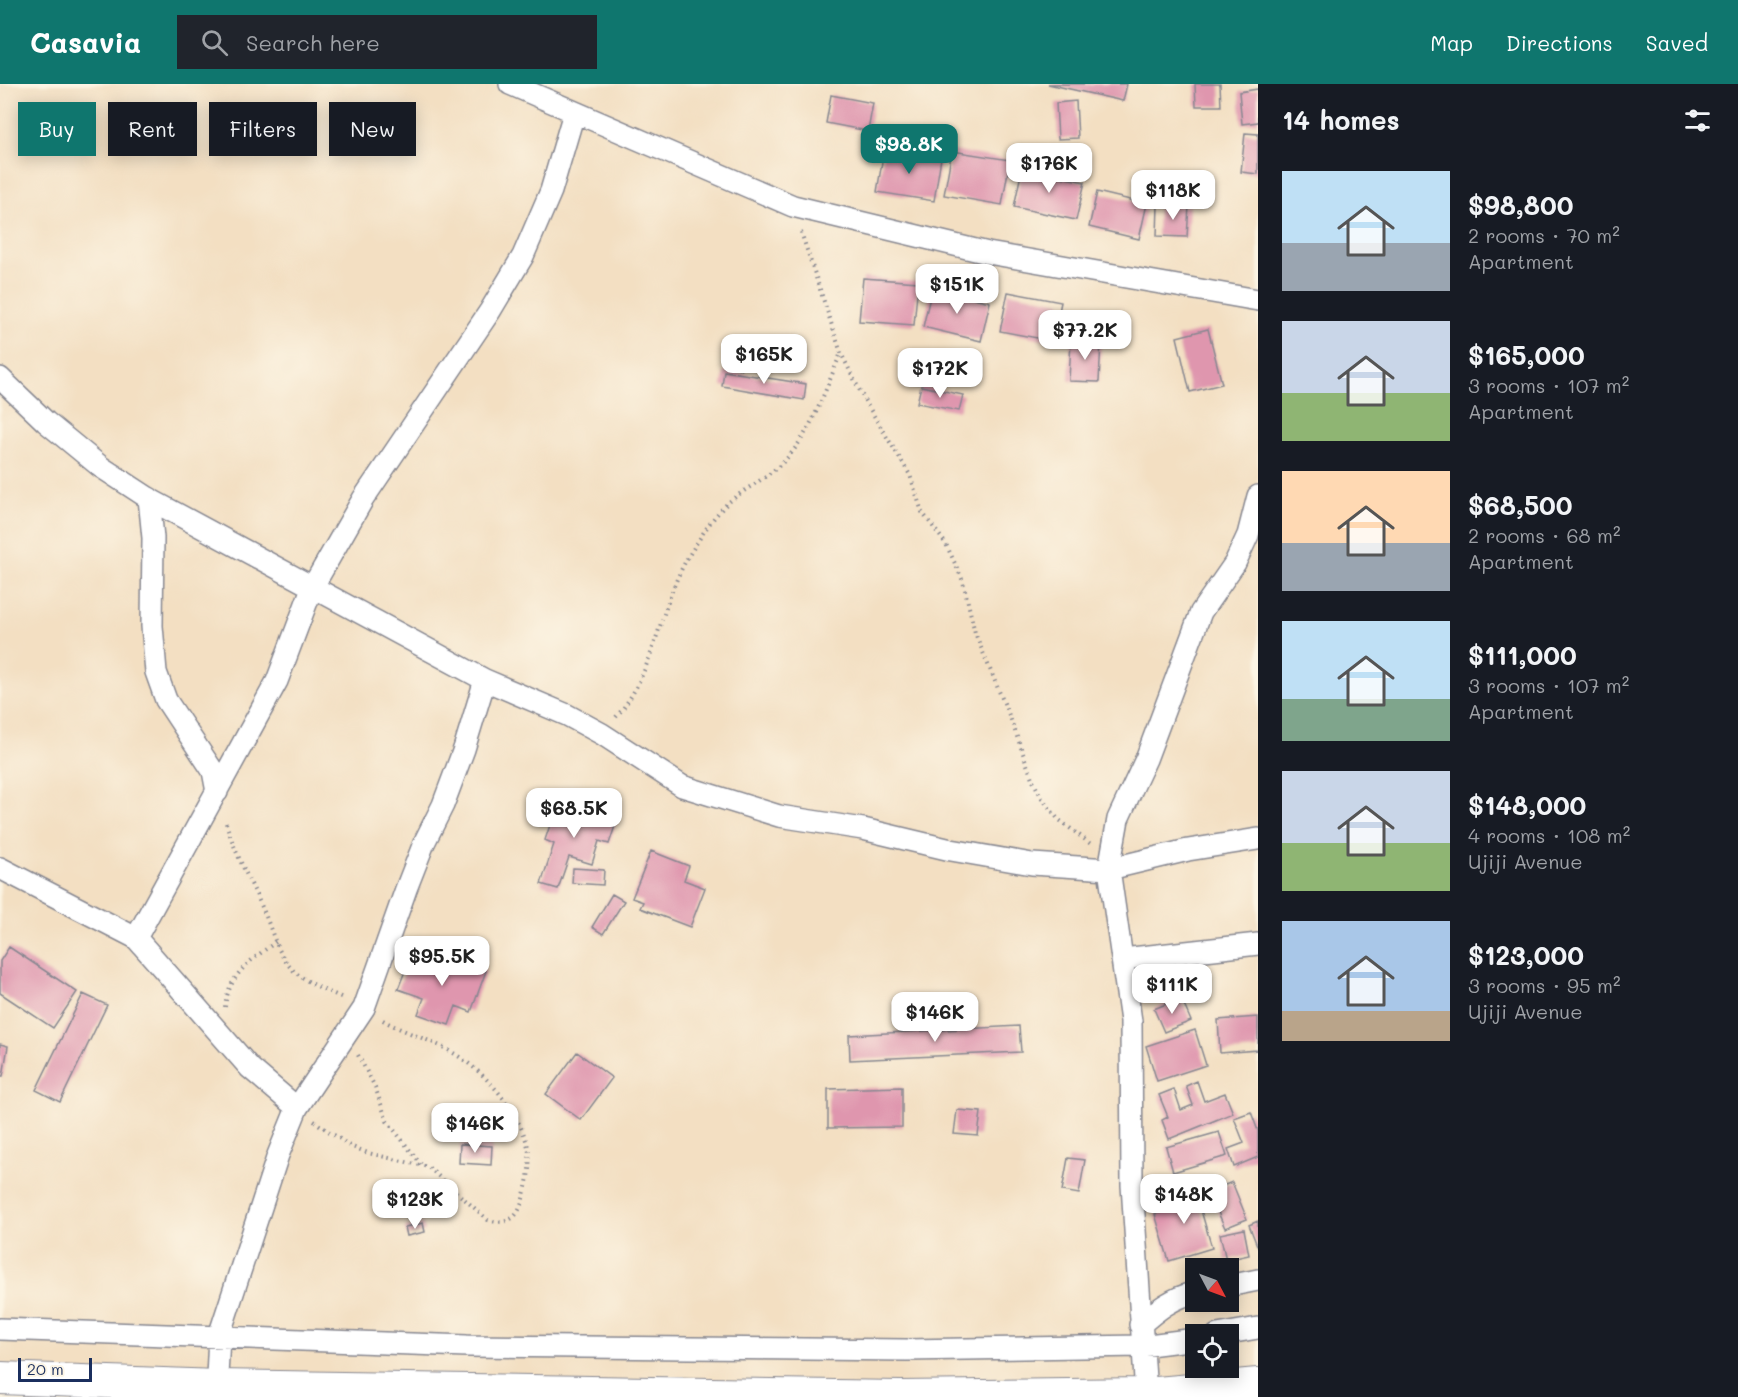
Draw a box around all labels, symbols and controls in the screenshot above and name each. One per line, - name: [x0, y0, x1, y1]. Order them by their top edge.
- search box: [177, 15, 597, 69]
- text: Casavia: [30, 24, 141, 60]
- icon: search: [198, 26, 231, 59]
- text: Search here: [246, 28, 380, 57]
- text: Map: [1430, 29, 1473, 56]
- text: Directions: [1506, 29, 1613, 56]
- text: Saved: [1646, 29, 1708, 56]
- chip: Buy: [18, 102, 96, 156]
- chip: Rent: [108, 102, 197, 156]
- chip: Filters: [209, 102, 317, 156]
- chip: New: [329, 102, 416, 156]
- text: 14 homes: [1282, 103, 1400, 137]
- icon: filters: [1681, 104, 1714, 137]
- pin: $98.8K: [860, 124, 958, 175]
- text: $98.8K: [875, 130, 943, 156]
- pin: $176K: [1007, 143, 1091, 194]
- text: $176K: [1020, 149, 1078, 175]
- pin: $118K: [1131, 170, 1215, 221]
- text: $118K: [1145, 176, 1201, 202]
- text: $98,800: [1468, 188, 1573, 222]
- icon: home: [1330, 195, 1402, 267]
- text: 2 rooms · 70 m²: [1468, 222, 1620, 248]
- text: Apartment: [1468, 248, 1574, 274]
- pin: $151K: [915, 264, 999, 315]
- text: $151K: [930, 270, 984, 296]
- pin: $77.2K: [1036, 310, 1134, 361]
- text: $77.2K: [1052, 316, 1118, 342]
- pin: $165K: [722, 334, 806, 385]
- text: $165,000: [1468, 338, 1585, 372]
- text: $165K: [735, 340, 793, 366]
- icon: home: [1330, 345, 1402, 417]
- pin: $172K: [898, 348, 982, 399]
- text: $172K: [912, 354, 968, 380]
- text: 3 rooms · 107 m²: [1468, 372, 1629, 398]
- text: Apartment: [1468, 398, 1574, 424]
- text: $68,500: [1468, 488, 1573, 522]
- icon: home: [1330, 495, 1402, 567]
- text: 2 rooms · 68 m²: [1468, 522, 1621, 548]
- text: Apartment: [1468, 548, 1574, 574]
- text: $111,000: [1468, 638, 1577, 672]
- icon: home: [1330, 645, 1402, 717]
- text: 3 rooms · 107 m²: [1468, 672, 1629, 698]
- text: Apartment: [1468, 698, 1574, 724]
- pin: $68.5K: [525, 788, 623, 839]
- text: $148,000: [1468, 788, 1586, 822]
- text: $68.5K: [540, 794, 608, 820]
- icon: home: [1330, 795, 1402, 867]
- text: 4 rooms · 108 m²: [1468, 822, 1630, 848]
- text: Ujiji Avenue: [1468, 848, 1583, 874]
- pin: $95.5K: [393, 936, 491, 987]
- text: $123,000: [1468, 938, 1584, 972]
- text: $95.5K: [408, 942, 476, 968]
- icon: home: [1330, 945, 1402, 1017]
- pin: $111K: [1130, 964, 1214, 1015]
- text: $111K: [1146, 970, 1198, 996]
- text: 3 rooms · 95 m²: [1468, 972, 1620, 998]
- pin: $146K: [893, 992, 977, 1043]
- text: $146K: [905, 998, 965, 1024]
- text: Ujiji Avenue: [1468, 998, 1583, 1024]
- pin: $146K: [433, 1103, 517, 1154]
- text: $146K: [445, 1109, 505, 1135]
- pin: $148K: [1142, 1174, 1226, 1225]
- pin: $123K: [373, 1179, 457, 1230]
- text: $148K: [1154, 1180, 1214, 1206]
- text: $123K: [386, 1185, 444, 1211]
- north arrow: [1185, 1258, 1239, 1312]
- map controls: [1185, 1258, 1239, 1378]
- button: locate: [1185, 1324, 1239, 1378]
- scale bar: [18, 1355, 92, 1382]
- text: 20 m: [27, 1358, 64, 1379]

